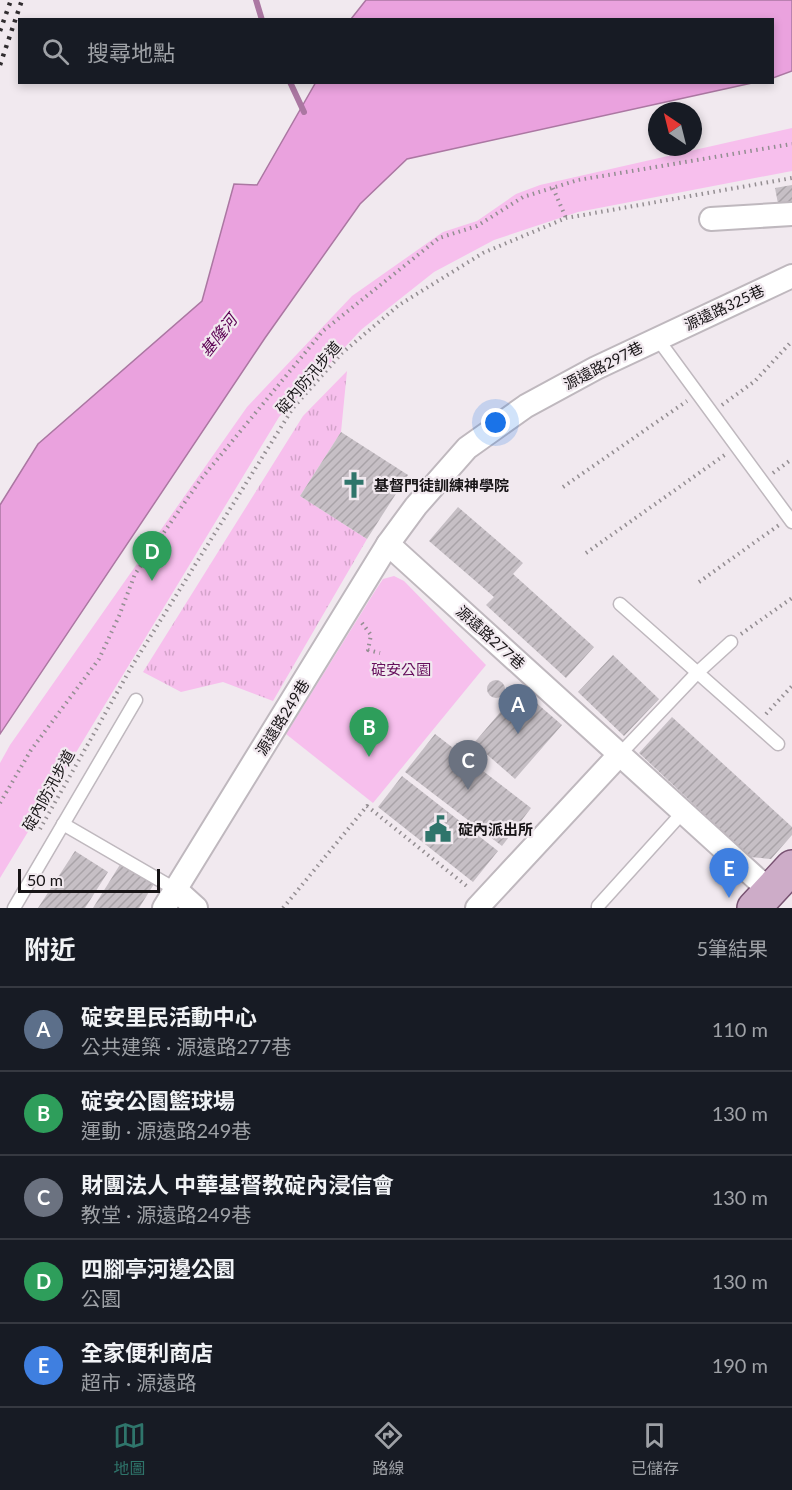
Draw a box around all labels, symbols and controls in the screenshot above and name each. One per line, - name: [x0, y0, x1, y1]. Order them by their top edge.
- search box: [18, 18, 774, 84]
- icon: search: [39, 35, 72, 68]
- text: 搜尋地點: [87, 39, 175, 66]
- north arrow: [648, 102, 702, 156]
- street label: 源遠路325巷: [681, 281, 767, 333]
- water label: 基隆河: [196, 308, 242, 360]
- street label: 碇內防汛步道: [272, 337, 344, 417]
- street label: 源遠路297巷: [561, 337, 645, 393]
- your location: [481, 408, 510, 437]
- church icon: 基督門徒訓練神學院: [339, 470, 369, 500]
- place label: 基督門徒訓練神學院: [374, 476, 509, 494]
- pin: D: [132, 532, 172, 581]
- street label: 源遠路277巷: [453, 602, 529, 672]
- park label: 碇安公園: [371, 660, 431, 678]
- street label: 源遠路249巷: [252, 676, 312, 758]
- pin: A: [498, 684, 538, 734]
- pin: B: [350, 708, 388, 757]
- pin: C: [448, 740, 488, 790]
- street label: 碇內防汛步道: [18, 746, 78, 834]
- public building icon: 碇內派出所: [423, 814, 453, 844]
- place label: 碇內派出所: [458, 820, 533, 838]
- pin: E: [710, 848, 748, 898]
- scale bar: [18, 866, 160, 894]
- text: 50 m: [27, 870, 63, 889]
- text: 附近: [24, 933, 76, 965]
- text: 5筆結果: [696, 936, 768, 960]
- text: 碇安里民活動中心: [81, 1003, 257, 1030]
- text: A: [37, 1017, 50, 1041]
- text: 110 m: [712, 1017, 768, 1041]
- text: 公共建築 · 源遠路277巷: [81, 1034, 291, 1058]
- text: 碇安公園籃球場: [81, 1087, 235, 1114]
- text: B: [37, 1101, 50, 1125]
- text: 130 m: [712, 1101, 768, 1125]
- text: 運動 · 源遠路249巷: [81, 1118, 251, 1142]
- text: 財團法人 中華基督教碇內浸信會: [81, 1171, 394, 1198]
- text: C: [37, 1185, 50, 1209]
- text: 130 m: [712, 1185, 768, 1209]
- text: 教堂 · 源遠路249巷: [81, 1202, 251, 1226]
- text: 四腳亭河邊公園: [81, 1255, 235, 1282]
- text: D: [36, 1269, 51, 1293]
- text: 130 m: [712, 1269, 768, 1293]
- text: 公園: [81, 1286, 121, 1310]
- text: 全家便利商店: [81, 1339, 213, 1366]
- text: E: [38, 1353, 49, 1377]
- text: 190 m: [712, 1353, 768, 1377]
- text: 超市 · 源遠路: [81, 1370, 196, 1394]
- tab: 地圖: [113, 1419, 146, 1479]
- tab: 路線: [372, 1419, 405, 1479]
- tab: 已儲存: [631, 1419, 679, 1479]

